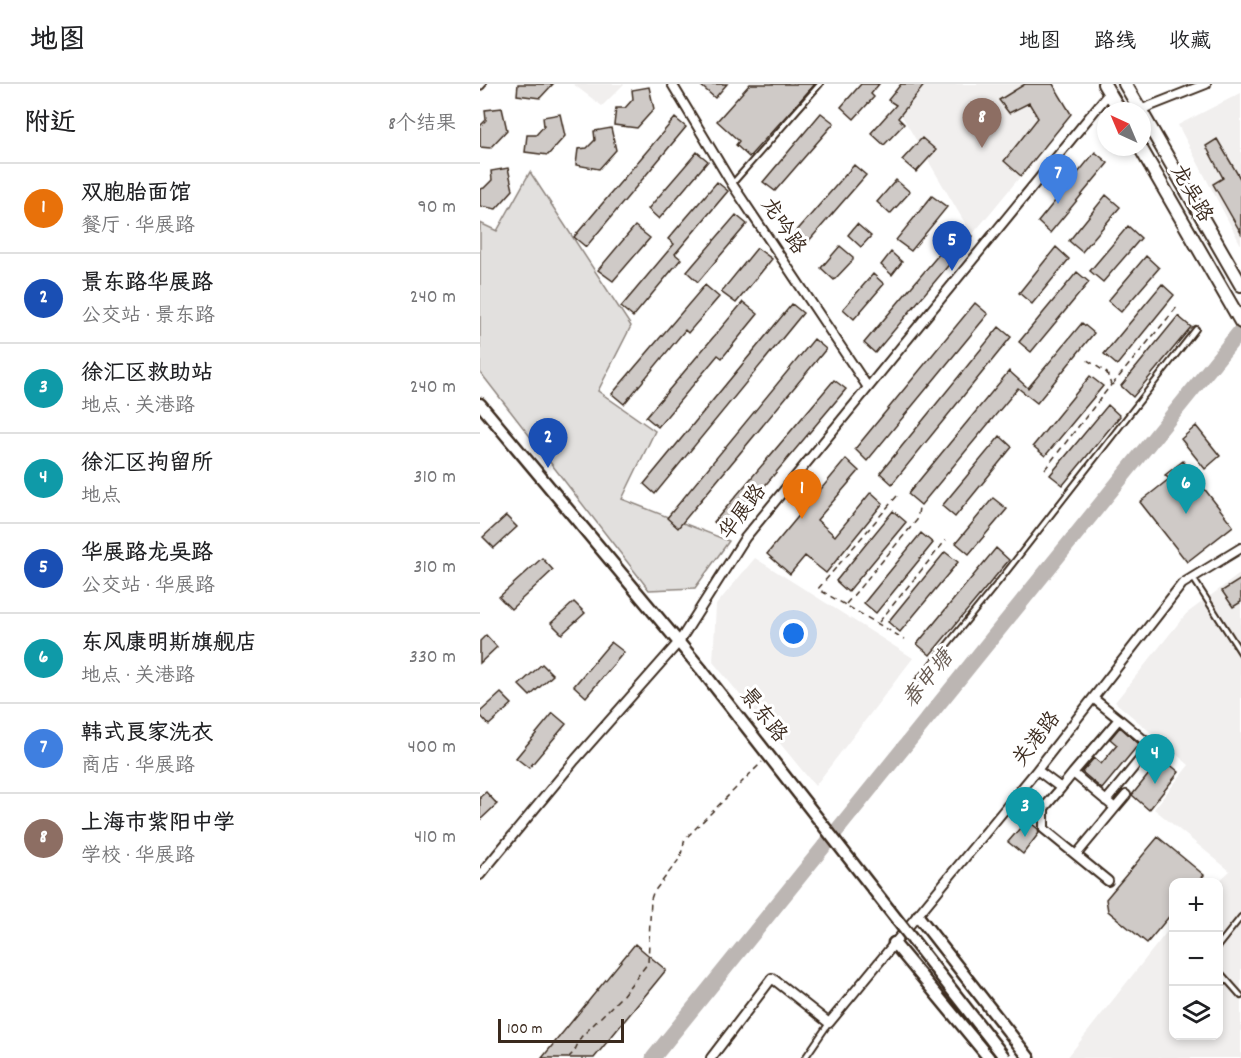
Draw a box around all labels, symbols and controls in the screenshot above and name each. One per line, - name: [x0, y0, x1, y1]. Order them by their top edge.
- text: 地图: [30, 23, 86, 63]
- text: 地图: [1019, 28, 1061, 58]
- text: 路线: [1094, 28, 1136, 58]
- text: 收藏: [1169, 28, 1211, 58]
- pin: 8: [962, 98, 1002, 148]
- north arrow: [1097, 102, 1151, 156]
- text: 附近: [24, 106, 76, 143]
- text: 8个结果: [388, 111, 456, 139]
- pin: 7: [1038, 154, 1078, 204]
- street label: 龙吴路: [1161, 159, 1219, 229]
- text: 双胞胎面馆: [81, 179, 191, 210]
- street label: 龙吟路: [752, 192, 812, 262]
- text: 1: [41, 194, 46, 222]
- text: 90 m: [418, 194, 456, 222]
- text: 餐厅 · 华展路: [81, 213, 195, 241]
- pin: 5: [932, 222, 972, 271]
- text: 景东路华展路: [81, 269, 213, 300]
- text: 2: [39, 284, 48, 312]
- text: 240 m: [410, 284, 456, 312]
- text: 公交站 · 景东路: [81, 303, 215, 331]
- text: 徐汇区救助站: [81, 359, 213, 390]
- text: 3: [39, 374, 48, 402]
- text: 240 m: [410, 374, 456, 402]
- text: 地点 · 关港路: [81, 393, 195, 421]
- pin: 2: [528, 418, 568, 468]
- text: 徐汇区拘留所: [81, 449, 213, 480]
- text: 4: [39, 464, 48, 492]
- text: 310 m: [414, 464, 456, 492]
- pin: 6: [1166, 464, 1206, 514]
- pin: 1: [782, 470, 822, 519]
- street label: 华展路: [713, 479, 775, 547]
- text: 地点: [81, 483, 121, 511]
- text: 华展路龙吴路: [81, 539, 213, 570]
- text: 5: [39, 554, 48, 582]
- text: 310 m: [414, 554, 456, 582]
- text: 公交站 · 华展路: [81, 573, 215, 601]
- your location: [779, 619, 808, 648]
- text: 东风康明斯旗舰店: [81, 629, 257, 660]
- water label: 春申塘: [896, 643, 963, 715]
- text: 6: [39, 644, 48, 672]
- text: 330 m: [409, 644, 456, 672]
- text: 地点 · 关港路: [81, 663, 195, 691]
- street label: 景东路: [731, 682, 793, 750]
- street label: 关港路: [1007, 706, 1069, 774]
- text: 韩式良家洗衣: [81, 719, 213, 750]
- text: 7: [40, 734, 47, 762]
- text: 400 m: [408, 734, 456, 762]
- pin: 4: [1136, 734, 1174, 784]
- text: 商店 · 华展路: [81, 753, 195, 781]
- pin: 3: [1006, 788, 1044, 837]
- text: 上海市紫阳中学: [81, 809, 235, 840]
- text: 8: [39, 824, 48, 852]
- text: 410 m: [414, 824, 456, 852]
- text: 学校 · 华展路: [81, 843, 195, 871]
- map controls: [1169, 878, 1223, 1040]
- button: +: [1169, 878, 1223, 932]
- button: −: [1169, 932, 1223, 986]
- button: layers: [1169, 986, 1223, 1040]
- scale bar: [498, 1016, 624, 1044]
- text: 100 m: [507, 1018, 543, 1041]

